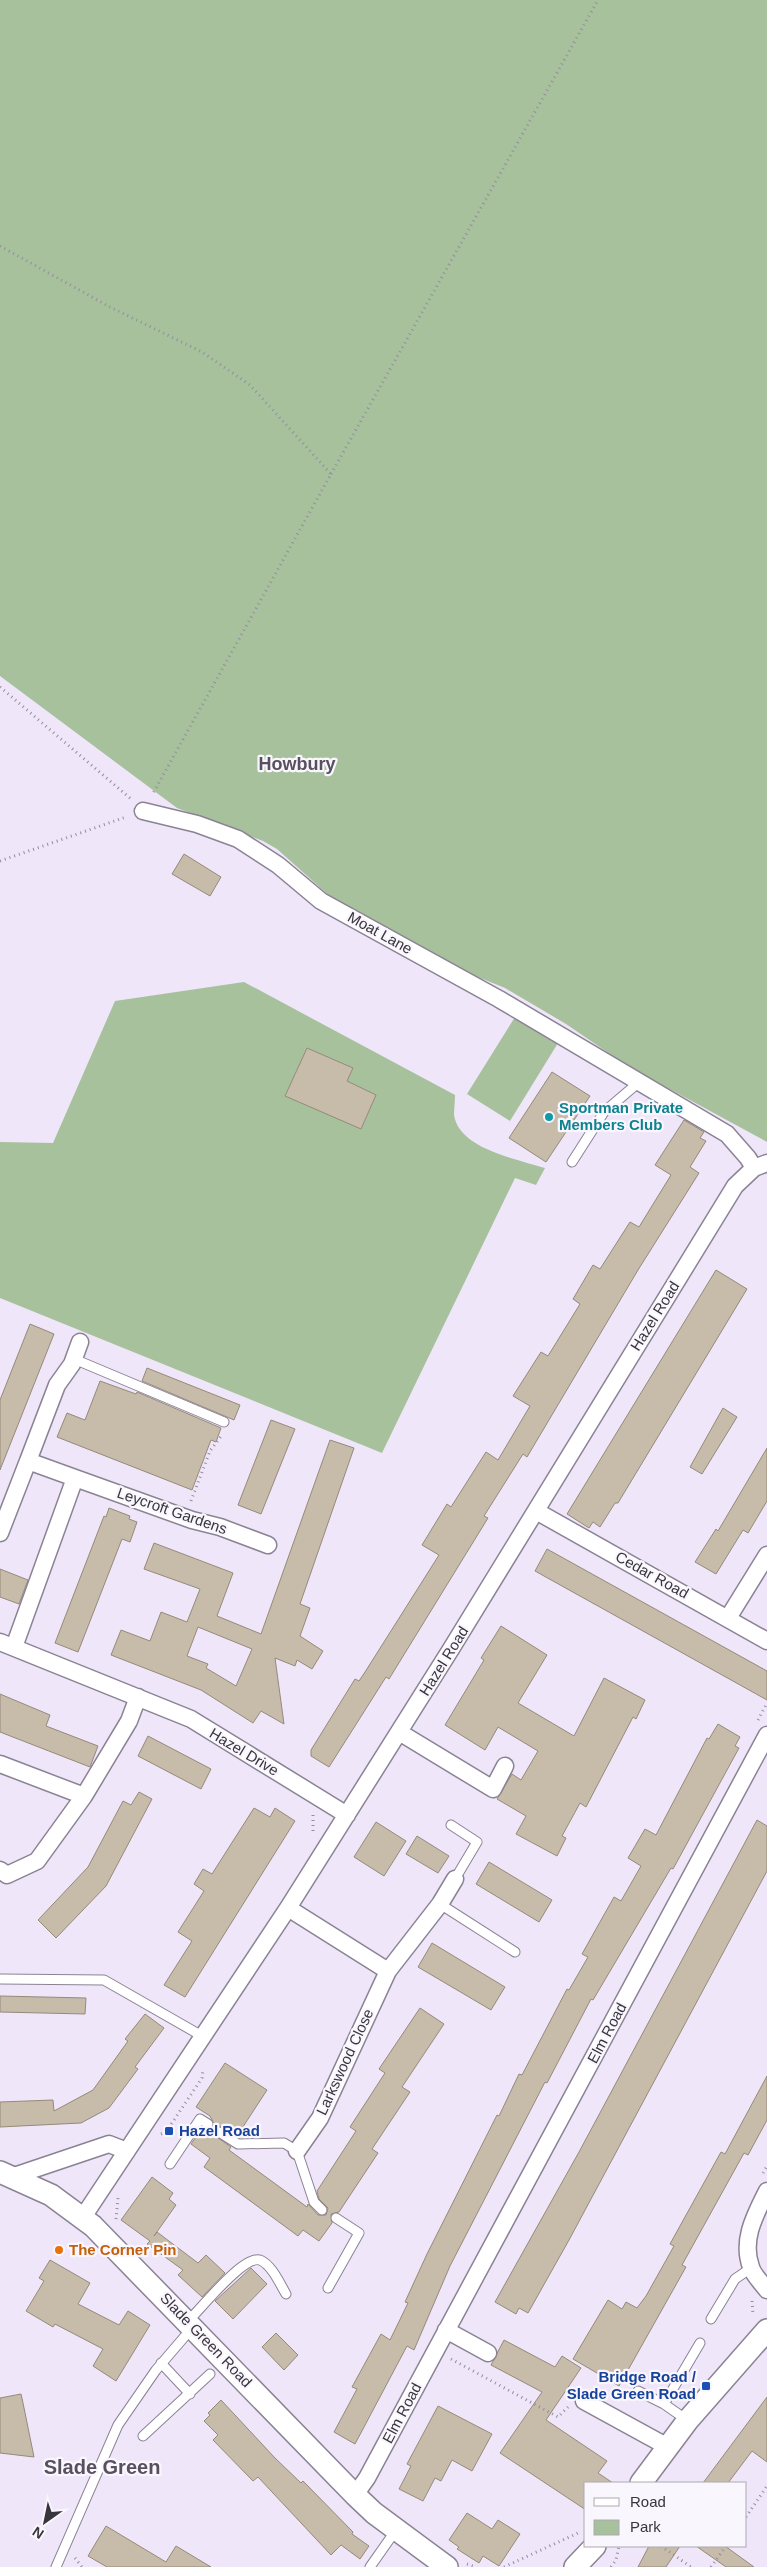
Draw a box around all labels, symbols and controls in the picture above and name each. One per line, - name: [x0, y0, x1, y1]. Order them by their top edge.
- district label: Howbury: [258, 754, 336, 774]
- street label: Moat Lane: [345, 908, 415, 957]
- place label: Sportman Private Members Club: [559, 1099, 683, 1133]
- marker: Sportman Private Members Club: [543, 1111, 555, 1123]
- street label: Hazel Road: [627, 1278, 683, 1353]
- street label: Leycroft Gardens: [115, 1484, 229, 1537]
- street label: Cedar Road: [613, 1548, 692, 1602]
- street label: Hazel Road: [416, 1623, 472, 1698]
- street label: Hazel Drive: [207, 1724, 282, 1779]
- street label: Elm Road: [584, 2000, 630, 2066]
- street label: Larkswood Close: [313, 2006, 377, 2118]
- place label: Hazel Road: [179, 2122, 260, 2139]
- marker: Hazel Road: [163, 2125, 175, 2137]
- place label: The Corner Pin: [69, 2241, 177, 2258]
- marker: The Corner Pin: [53, 2244, 65, 2256]
- street label: Slade Green Road: [157, 2289, 256, 2390]
- place label: Bridge Road / Slade Green Road: [567, 2368, 697, 2402]
- street label: Elm Road: [379, 2380, 425, 2446]
- marker: Bridge Road / Slade Green Road: [700, 2380, 712, 2392]
- district label: Slade Green: [44, 2456, 160, 2478]
- legend: [584, 2482, 747, 2547]
- text: Road: [630, 2493, 666, 2510]
- north arrow: [20, 2497, 70, 2547]
- text: Park: [630, 2518, 661, 2535]
- text: N: [29, 2523, 47, 2542]

